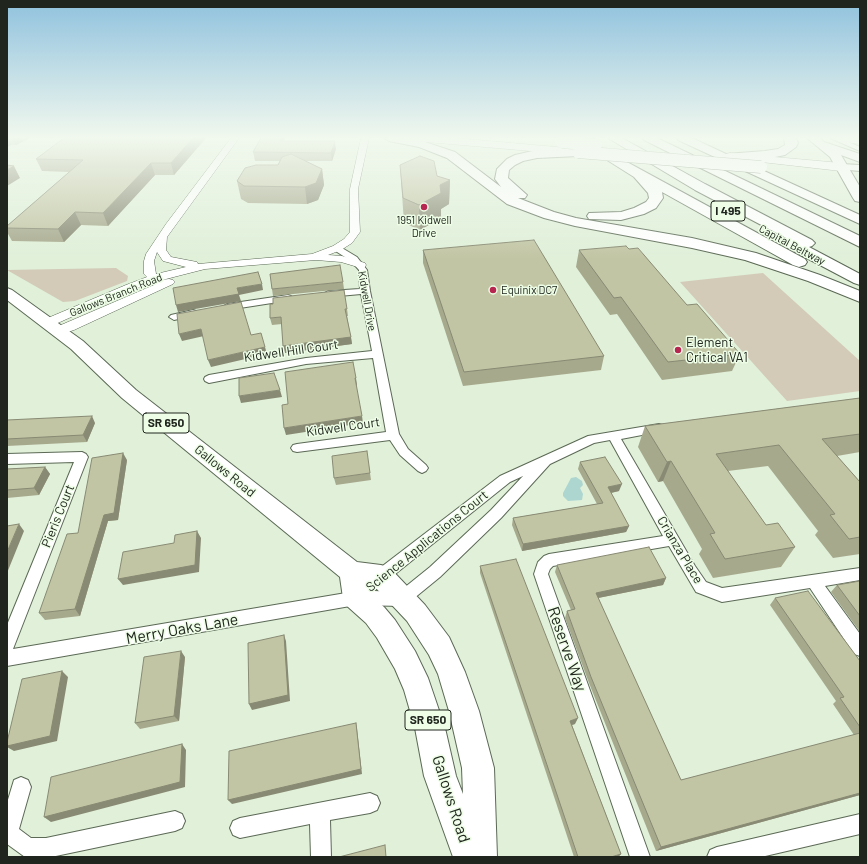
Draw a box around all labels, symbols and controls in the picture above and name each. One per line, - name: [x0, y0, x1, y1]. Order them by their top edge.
- road number: I 495: [711, 201, 745, 221]
- marker: 1951 Kidwell Drive: [419, 202, 429, 212]
- place label: 1951 Kidwell Drive: [396, 213, 452, 239]
- street label: Capital Beltway: [757, 222, 827, 268]
- street label: Gallows Branch Road: [68, 270, 164, 320]
- street label: Kidwell Drive: [355, 270, 379, 332]
- place label: Equinix DC7: [501, 283, 557, 297]
- marker: Equinix DC7: [488, 285, 498, 295]
- place label: Element Critical VA1: [686, 335, 748, 366]
- street label: Kidwell Hill Court: [243, 337, 339, 365]
- marker: Element Critical VA1: [673, 345, 683, 355]
- road number: SR 650: [143, 413, 189, 433]
- street label: Kidwell Court: [305, 414, 381, 440]
- street label: Gallows Road: [191, 442, 259, 500]
- street label: Pieris Court: [38, 482, 78, 550]
- street label: Science Applications Court: [363, 487, 491, 595]
- street label: Crianza Place: [654, 514, 706, 586]
- street label: Reserve Way: [544, 604, 590, 694]
- street label: Merry Oaks Lane: [124, 610, 240, 648]
- road number: SR 650: [405, 710, 451, 730]
- street label: Gallows Road: [428, 753, 474, 845]

